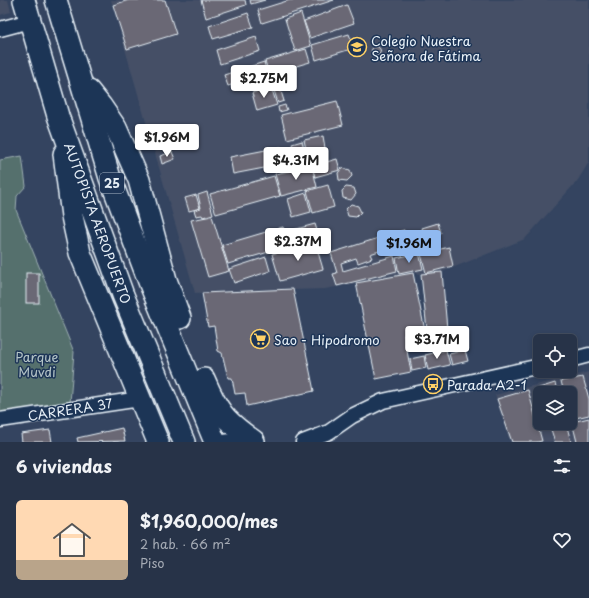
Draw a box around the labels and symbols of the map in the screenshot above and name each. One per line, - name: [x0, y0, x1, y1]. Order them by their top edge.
- place label: Colegio Nuestra Señora de Fátima: [371, 31, 481, 65]
- school or university icon: Colegio Nuestra Señora de Fátima: [346, 36, 368, 58]
- pin: $2.75M: [231, 65, 297, 99]
- pin: $1.96M: [134, 124, 200, 158]
- street label: AUTOPISTA AEROPUERTO: [60, 140, 136, 306]
- pin: $4.31M: [263, 147, 329, 181]
- road number: 25: [100, 173, 124, 193]
- pin: $2.37M: [265, 228, 331, 262]
- pin: $1.96M: [376, 230, 442, 264]
- pin: $3.71M: [404, 326, 470, 360]
- supermarket icon: Sao - Hipodromo: [249, 328, 271, 350]
- place label: Sao - Hipodromo: [274, 330, 380, 349]
- park label: Parque Muvdi: [15, 347, 59, 381]
- bus stop icon: Parada A2-1: [422, 373, 444, 395]
- place label: Parada A2-1: [447, 375, 527, 394]
- street label: CARRERA 37: [26, 393, 114, 425]

